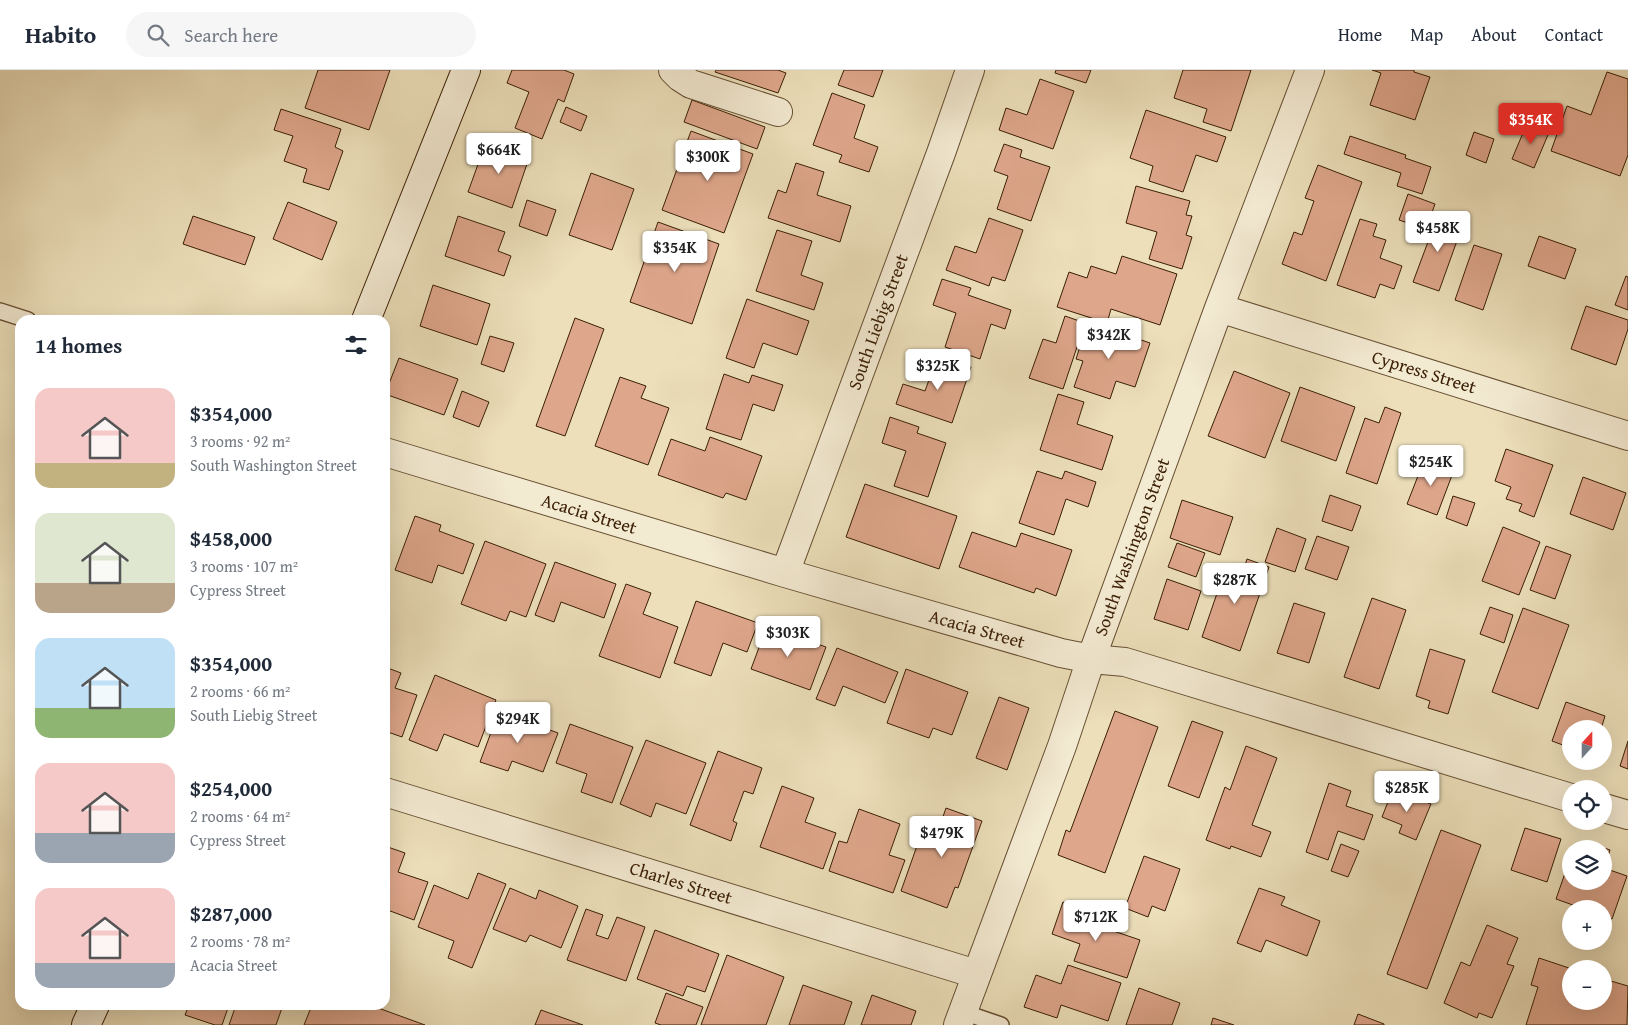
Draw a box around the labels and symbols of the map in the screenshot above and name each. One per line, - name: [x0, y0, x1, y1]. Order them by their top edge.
- pin: $354K: [1496, 102, 1566, 145]
- pin: $664K: [464, 132, 534, 175]
- pin: $300K: [673, 140, 743, 182]
- pin: $458K: [1403, 210, 1473, 253]
- pin: $354K: [640, 230, 710, 273]
- street label: South Liebig Street: [840, 249, 915, 394]
- pin: $342K: [1074, 318, 1144, 360]
- street label: Cypress Street: [1369, 343, 1480, 400]
- pin: $325K: [903, 348, 973, 391]
- pin: $254K: [1396, 444, 1466, 487]
- street label: South Washington Street: [1087, 453, 1177, 640]
- street label: Acacia Street: [538, 486, 641, 541]
- pin: $287K: [1200, 562, 1270, 605]
- street label: Acacia Street: [926, 602, 1029, 655]
- pin: $303K: [753, 616, 823, 658]
- pin: $294K: [483, 702, 553, 744]
- north arrow: [1562, 720, 1612, 770]
- pin: $285K: [1372, 770, 1442, 813]
- pin: $479K: [907, 816, 977, 858]
- street label: Charles Street: [627, 854, 736, 911]
- pin: $712K: [1061, 900, 1131, 942]

